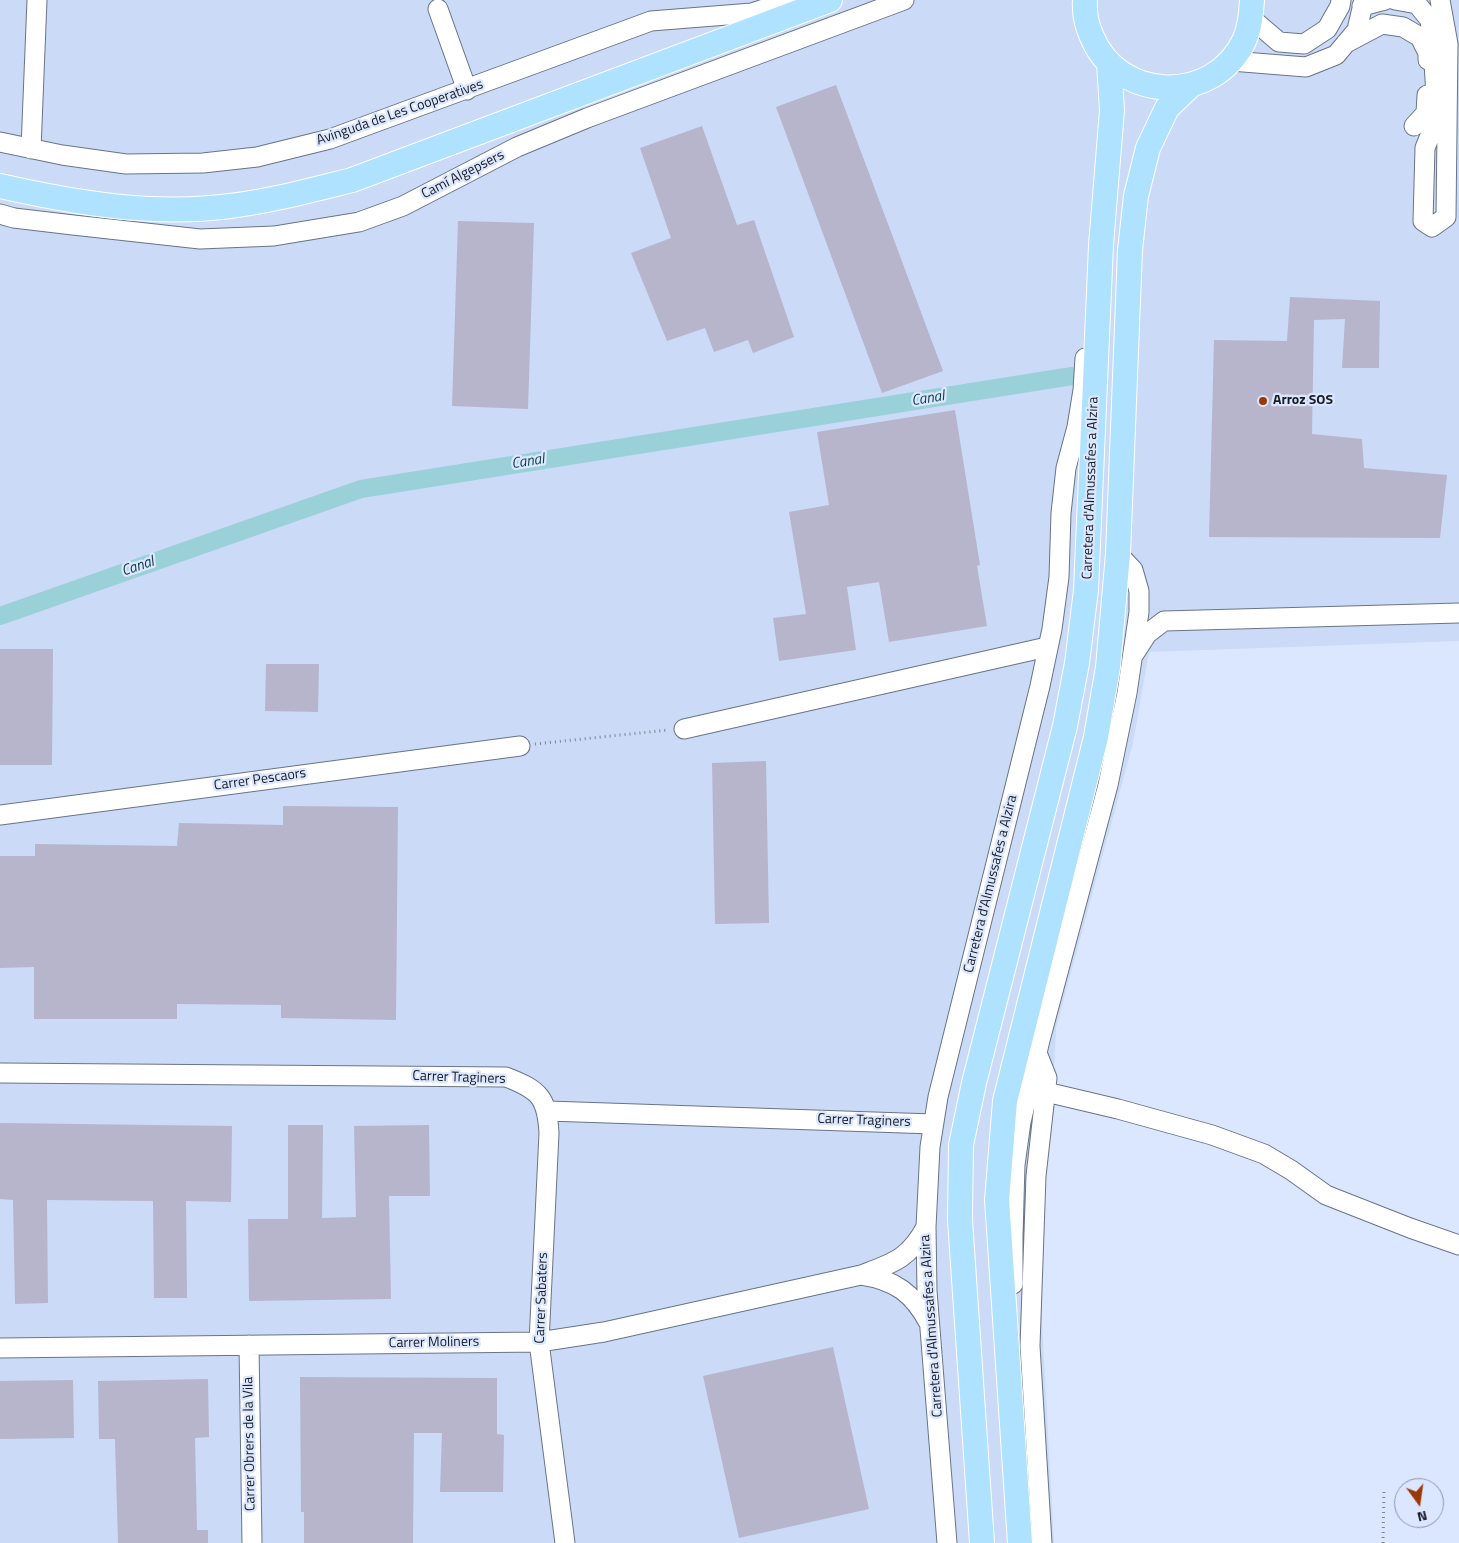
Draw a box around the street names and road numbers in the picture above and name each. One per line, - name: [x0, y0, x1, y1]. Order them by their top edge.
- street label: Avinguda de Les Cooperatives: [314, 77, 486, 149]
- street label: Camí Algepsers: [419, 147, 507, 203]
- street label: Carretera d'Almussafes a Alzira: [1079, 396, 1103, 580]
- street label: Carrer Pescaors: [213, 765, 307, 795]
- street label: Carretera d'Almussafes a Alzira: [961, 793, 1021, 975]
- street label: Carrer Traginers: [412, 1068, 506, 1088]
- street label: Carrer Traginers: [817, 1111, 911, 1131]
- street label: Carretera d'Almussafes a Alzira: [917, 1234, 947, 1418]
- street label: Carrer Sabaters: [532, 1252, 552, 1344]
- street label: Carrer Moliners: [389, 1334, 479, 1352]
- street label: Carrer Obrers de la Vila: [240, 1377, 260, 1511]

